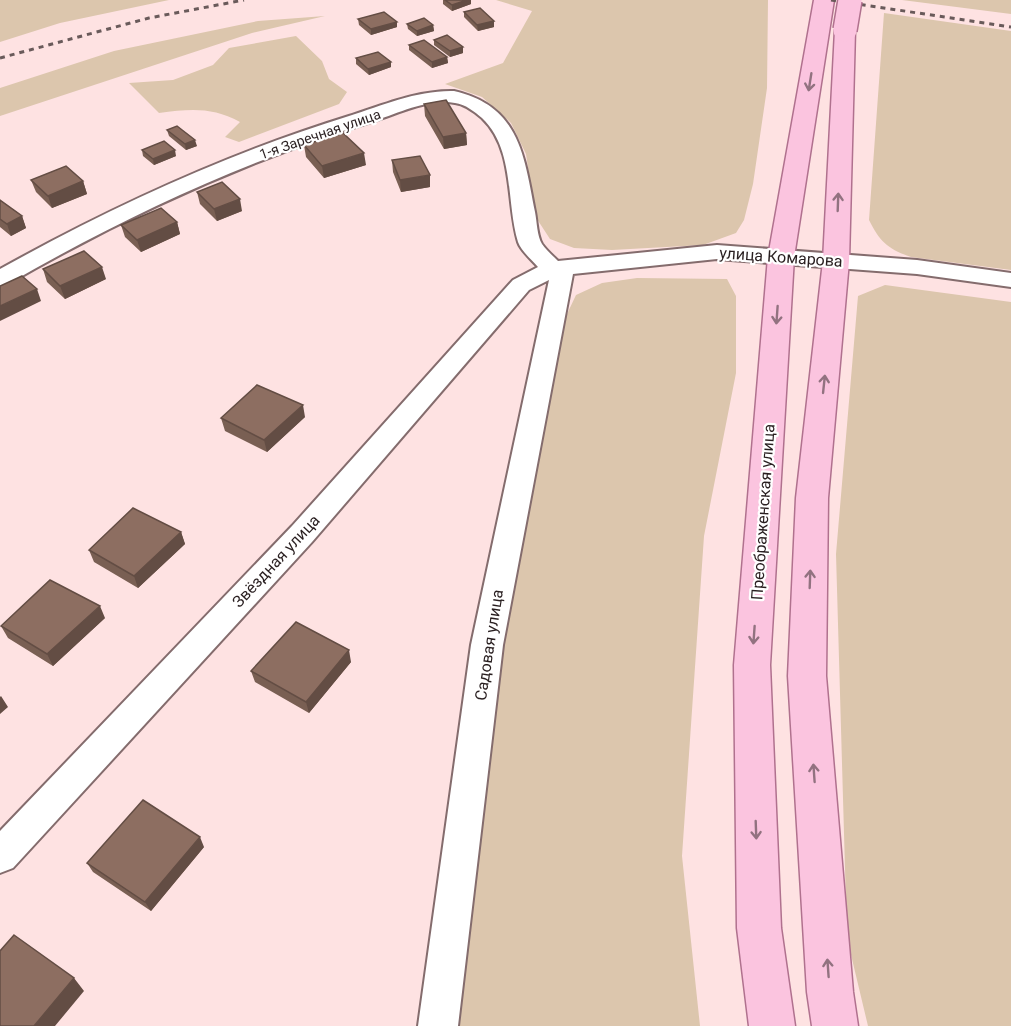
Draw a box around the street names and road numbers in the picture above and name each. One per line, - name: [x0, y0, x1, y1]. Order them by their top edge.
- street label: 1-я Заречная улица: [257, 106, 383, 162]
- street label: улица Комарова: [719, 243, 843, 271]
- street label: Преображенская улица: [747, 423, 779, 601]
- street label: Звёздная улица: [228, 511, 324, 611]
- street label: Садовая улица: [471, 588, 507, 702]

